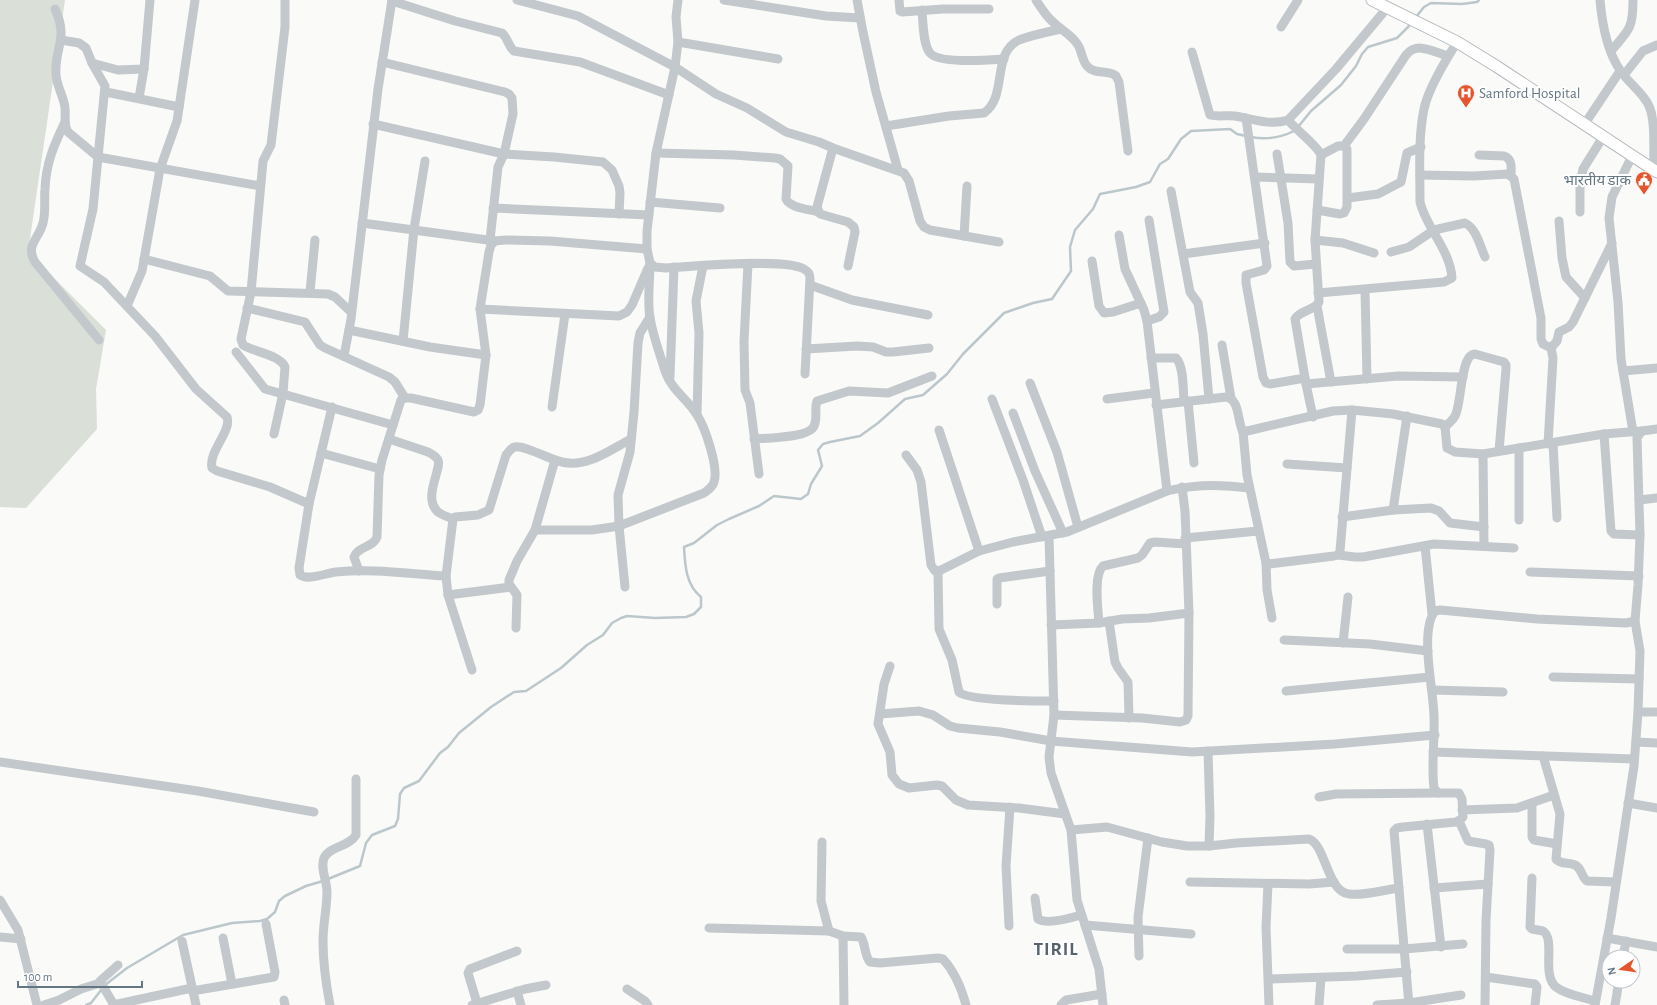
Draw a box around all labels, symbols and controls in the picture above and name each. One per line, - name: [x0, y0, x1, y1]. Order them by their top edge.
- hospital icon: Samford Hospital: [1456, 83, 1476, 108]
- place label: Samford Hospital: [1479, 86, 1581, 101]
- public building icon: भारतीय डाक: [1634, 170, 1654, 195]
- place label: भारतीय डाक: [1563, 172, 1631, 188]
- district label: TIRIL: [1033, 940, 1079, 959]
- north arrow: [1601, 949, 1641, 989]
- scale bar: [18, 963, 142, 989]
- text: N: [1606, 966, 1618, 976]
- text: 100 m: [24, 971, 52, 983]

